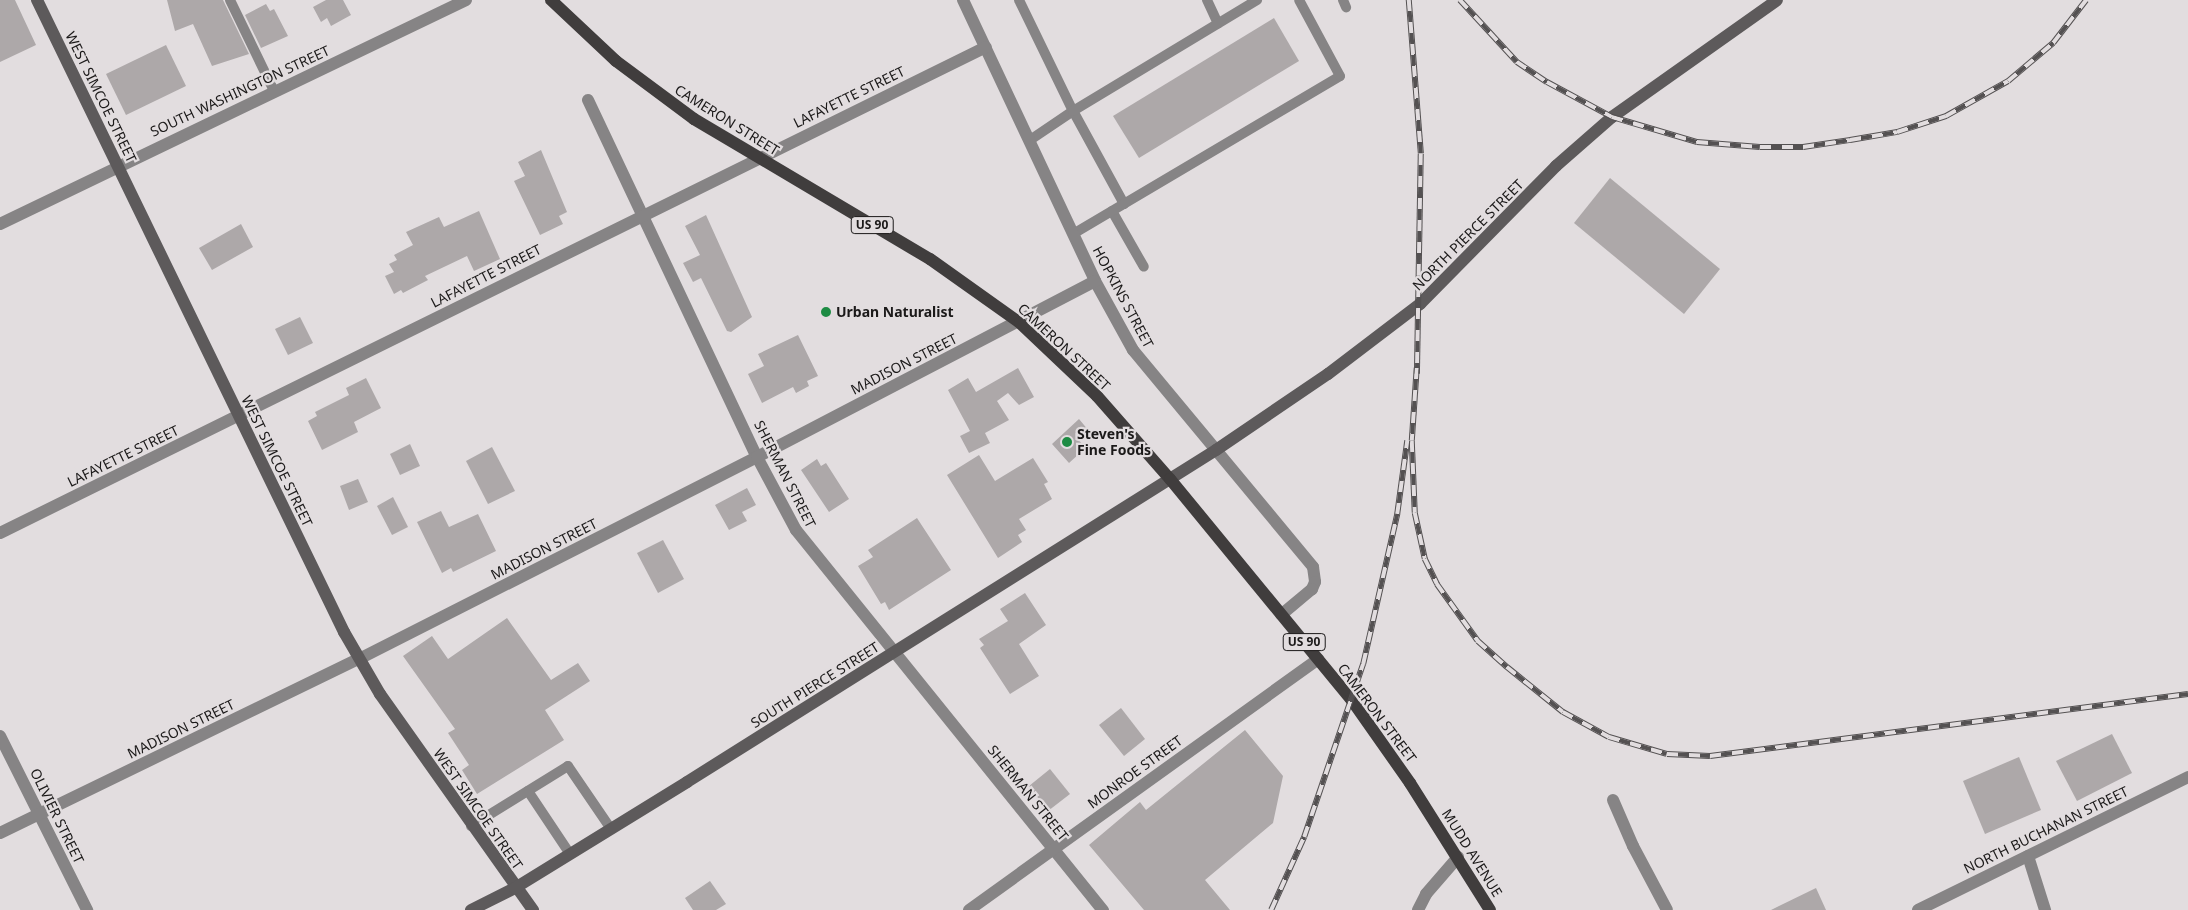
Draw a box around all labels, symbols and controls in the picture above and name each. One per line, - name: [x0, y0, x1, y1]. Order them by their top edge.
- street label: WEST SIMCOE STREET: [62, 29, 140, 165]
- street label: SOUTH WASHINGTON STREET: [148, 42, 332, 140]
- street label: LAFAYETTE STREET: [791, 63, 907, 131]
- street label: CAMERON STREET: [672, 81, 782, 159]
- street label: NORTH PIERCE STREET: [1409, 176, 1527, 294]
- road number: US 90: [850, 216, 894, 234]
- street label: LAFAYETTE STREET: [428, 241, 544, 311]
- street label: HOPKINS STREET: [1089, 243, 1157, 351]
- street label: CAMERON STREET: [1014, 300, 1114, 394]
- place label: Urban Naturalist: [836, 304, 954, 320]
- marker: Urban Naturalist: [820, 306, 832, 318]
- street label: MADISON STREET: [848, 330, 960, 398]
- street label: WEST SIMCOE STREET: [238, 393, 316, 529]
- street label: SHERMAN STREET: [751, 418, 819, 530]
- street label: LAFAYETTE STREET: [65, 422, 181, 490]
- place label: Steven's Fine Foods: [1077, 426, 1151, 458]
- marker: Steven's Fine Foods: [1061, 436, 1073, 448]
- street label: MADISON STREET: [488, 515, 600, 583]
- road number: US 90: [1282, 632, 1326, 652]
- street label: SOUTH PIERCE STREET: [748, 639, 882, 731]
- street label: CAMERON STREET: [1334, 660, 1420, 766]
- street label: MADISON STREET: [125, 696, 237, 762]
- street label: MONROE STREET: [1084, 732, 1186, 812]
- street label: SHERMAN STREET: [984, 742, 1072, 844]
- street label: WEST SIMCOE STREET: [430, 745, 526, 873]
- street label: OLIVIER STREET: [27, 766, 87, 866]
- street label: NORTH BUCHANAN STREET: [1961, 783, 2131, 877]
- street label: MUDD AVENUE: [1438, 806, 1506, 900]

